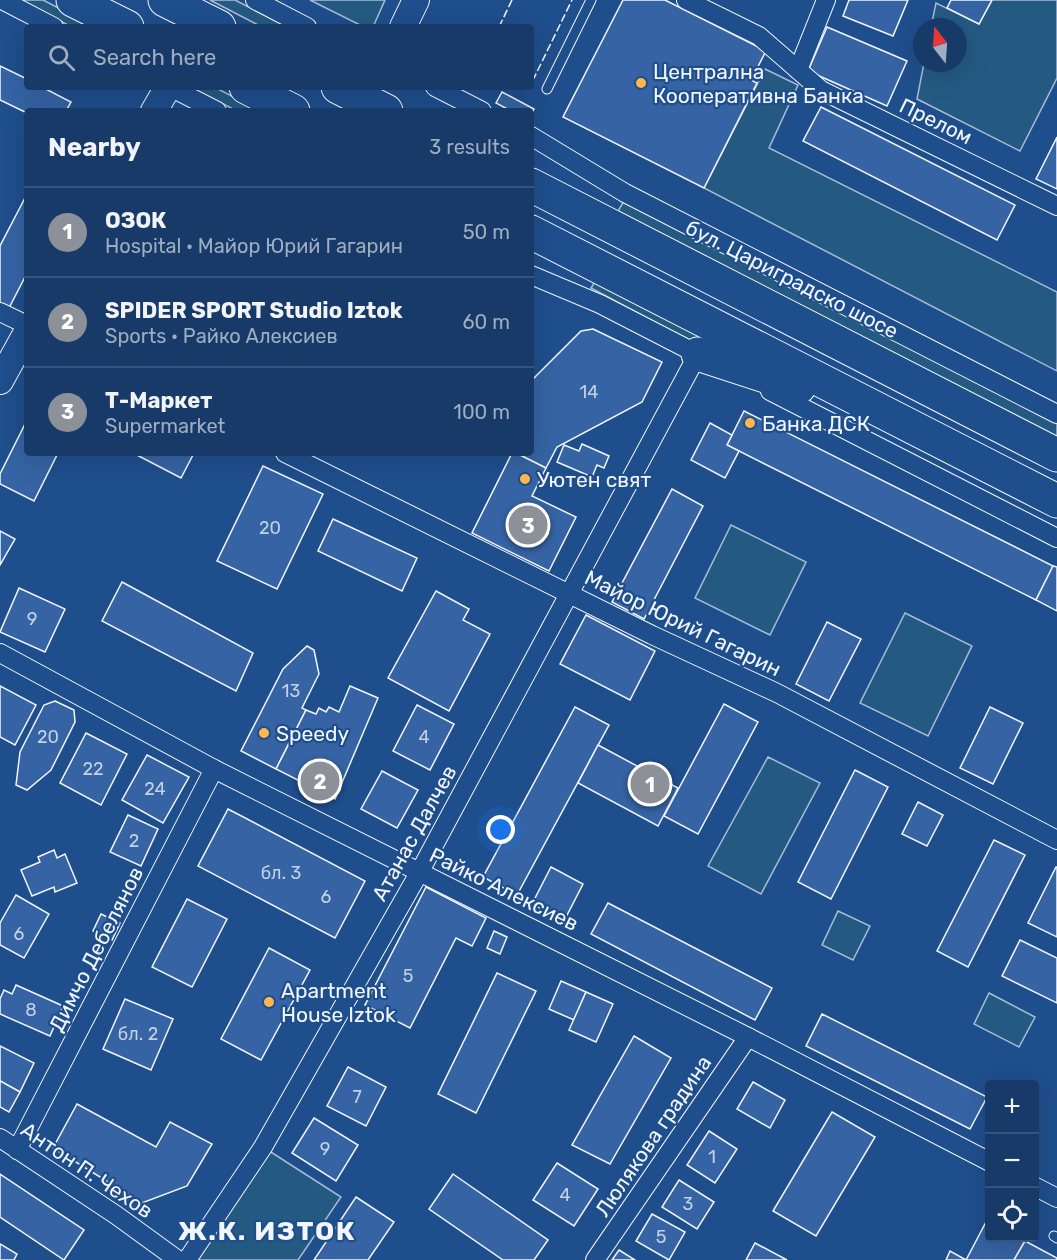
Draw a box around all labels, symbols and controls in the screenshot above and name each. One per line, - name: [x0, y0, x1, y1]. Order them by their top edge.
- north arrow: [913, 18, 967, 72]
- search box: [24, 24, 534, 90]
- icon: search: [45, 41, 78, 74]
- text: Search here: [93, 44, 216, 71]
- place label: Централна Кооперативна Банка: [653, 59, 864, 108]
- marker: Централна Кооперативна Банка: [634, 76, 648, 90]
- street label: Прелом: [896, 93, 976, 149]
- text: Nearby: [48, 132, 141, 163]
- text: 3 results: [429, 135, 510, 159]
- text: ОЗОК: [105, 207, 167, 234]
- street label: бул. Цариградско шосе: [682, 214, 902, 344]
- text: 1: [63, 220, 72, 244]
- text: 50 m: [463, 220, 510, 244]
- text: Hospital · Майор Юрий Гагарин: [105, 234, 403, 258]
- text: SPIDER SPORT Studio Iztok: [105, 297, 403, 324]
- text: 2: [61, 310, 74, 334]
- text: 60 m: [463, 310, 510, 334]
- text: Sports · Райко Алексиев: [105, 324, 338, 348]
- house number: 14: [580, 381, 598, 403]
- text: Т-Маркет: [105, 387, 212, 414]
- text: 3: [61, 400, 74, 424]
- text: 100 m: [453, 400, 510, 424]
- place label: Банка ДСК: [762, 411, 870, 436]
- text: Supermarket: [105, 414, 225, 438]
- marker: Банка ДСК: [743, 416, 757, 430]
- place label: Уютен свят: [537, 467, 652, 492]
- marker: Уютен свят: [518, 472, 532, 486]
- pin: 3: [508, 502, 548, 548]
- house number: 20: [259, 517, 281, 539]
- street label: Майор Юрий Гагарин: [581, 565, 785, 681]
- house number: 9: [27, 608, 37, 630]
- house number: 13: [282, 680, 300, 702]
- place label: Speedy: [276, 721, 350, 746]
- house number: 20: [37, 726, 59, 748]
- marker: Speedy: [257, 726, 271, 740]
- house number: 4: [418, 726, 430, 748]
- house number: 22: [82, 758, 104, 780]
- pin: 2: [300, 758, 340, 804]
- street label: Атанас Далчев: [366, 761, 462, 905]
- pin: 1: [630, 762, 670, 806]
- house number: 24: [144, 778, 166, 800]
- your location: [486, 815, 515, 844]
- house number: 2: [129, 830, 139, 852]
- street label: Райко Алексиев: [425, 842, 583, 936]
- street label: Димчо Дебелянов: [44, 862, 148, 1036]
- house number: бл. 3: [261, 862, 301, 884]
- house number: 6: [321, 886, 332, 908]
- house number: 6: [14, 923, 25, 945]
- house number: 5: [403, 965, 413, 987]
- place label: Apartment House Iztok: [281, 978, 396, 1027]
- marker: Apartment House Iztok: [262, 995, 276, 1009]
- house number: 8: [25, 999, 37, 1021]
- house number: бл. 2: [118, 1023, 158, 1045]
- street label: Люлякова градина: [590, 1051, 716, 1221]
- map controls: [985, 1080, 1039, 1242]
- button: +: [985, 1080, 1039, 1134]
- house number: 7: [352, 1086, 362, 1108]
- street label: Антон П. Чехов: [16, 1117, 158, 1223]
- button: −: [985, 1134, 1039, 1188]
- house number: 9: [320, 1138, 330, 1160]
- house number: 1: [708, 1146, 716, 1168]
- house number: 4: [559, 1184, 571, 1206]
- button: locate: [985, 1188, 1039, 1242]
- house number: 3: [683, 1193, 693, 1215]
- district label: Ж.К. ИЗТОК: [178, 1215, 356, 1247]
- house number: 5: [656, 1226, 666, 1248]

